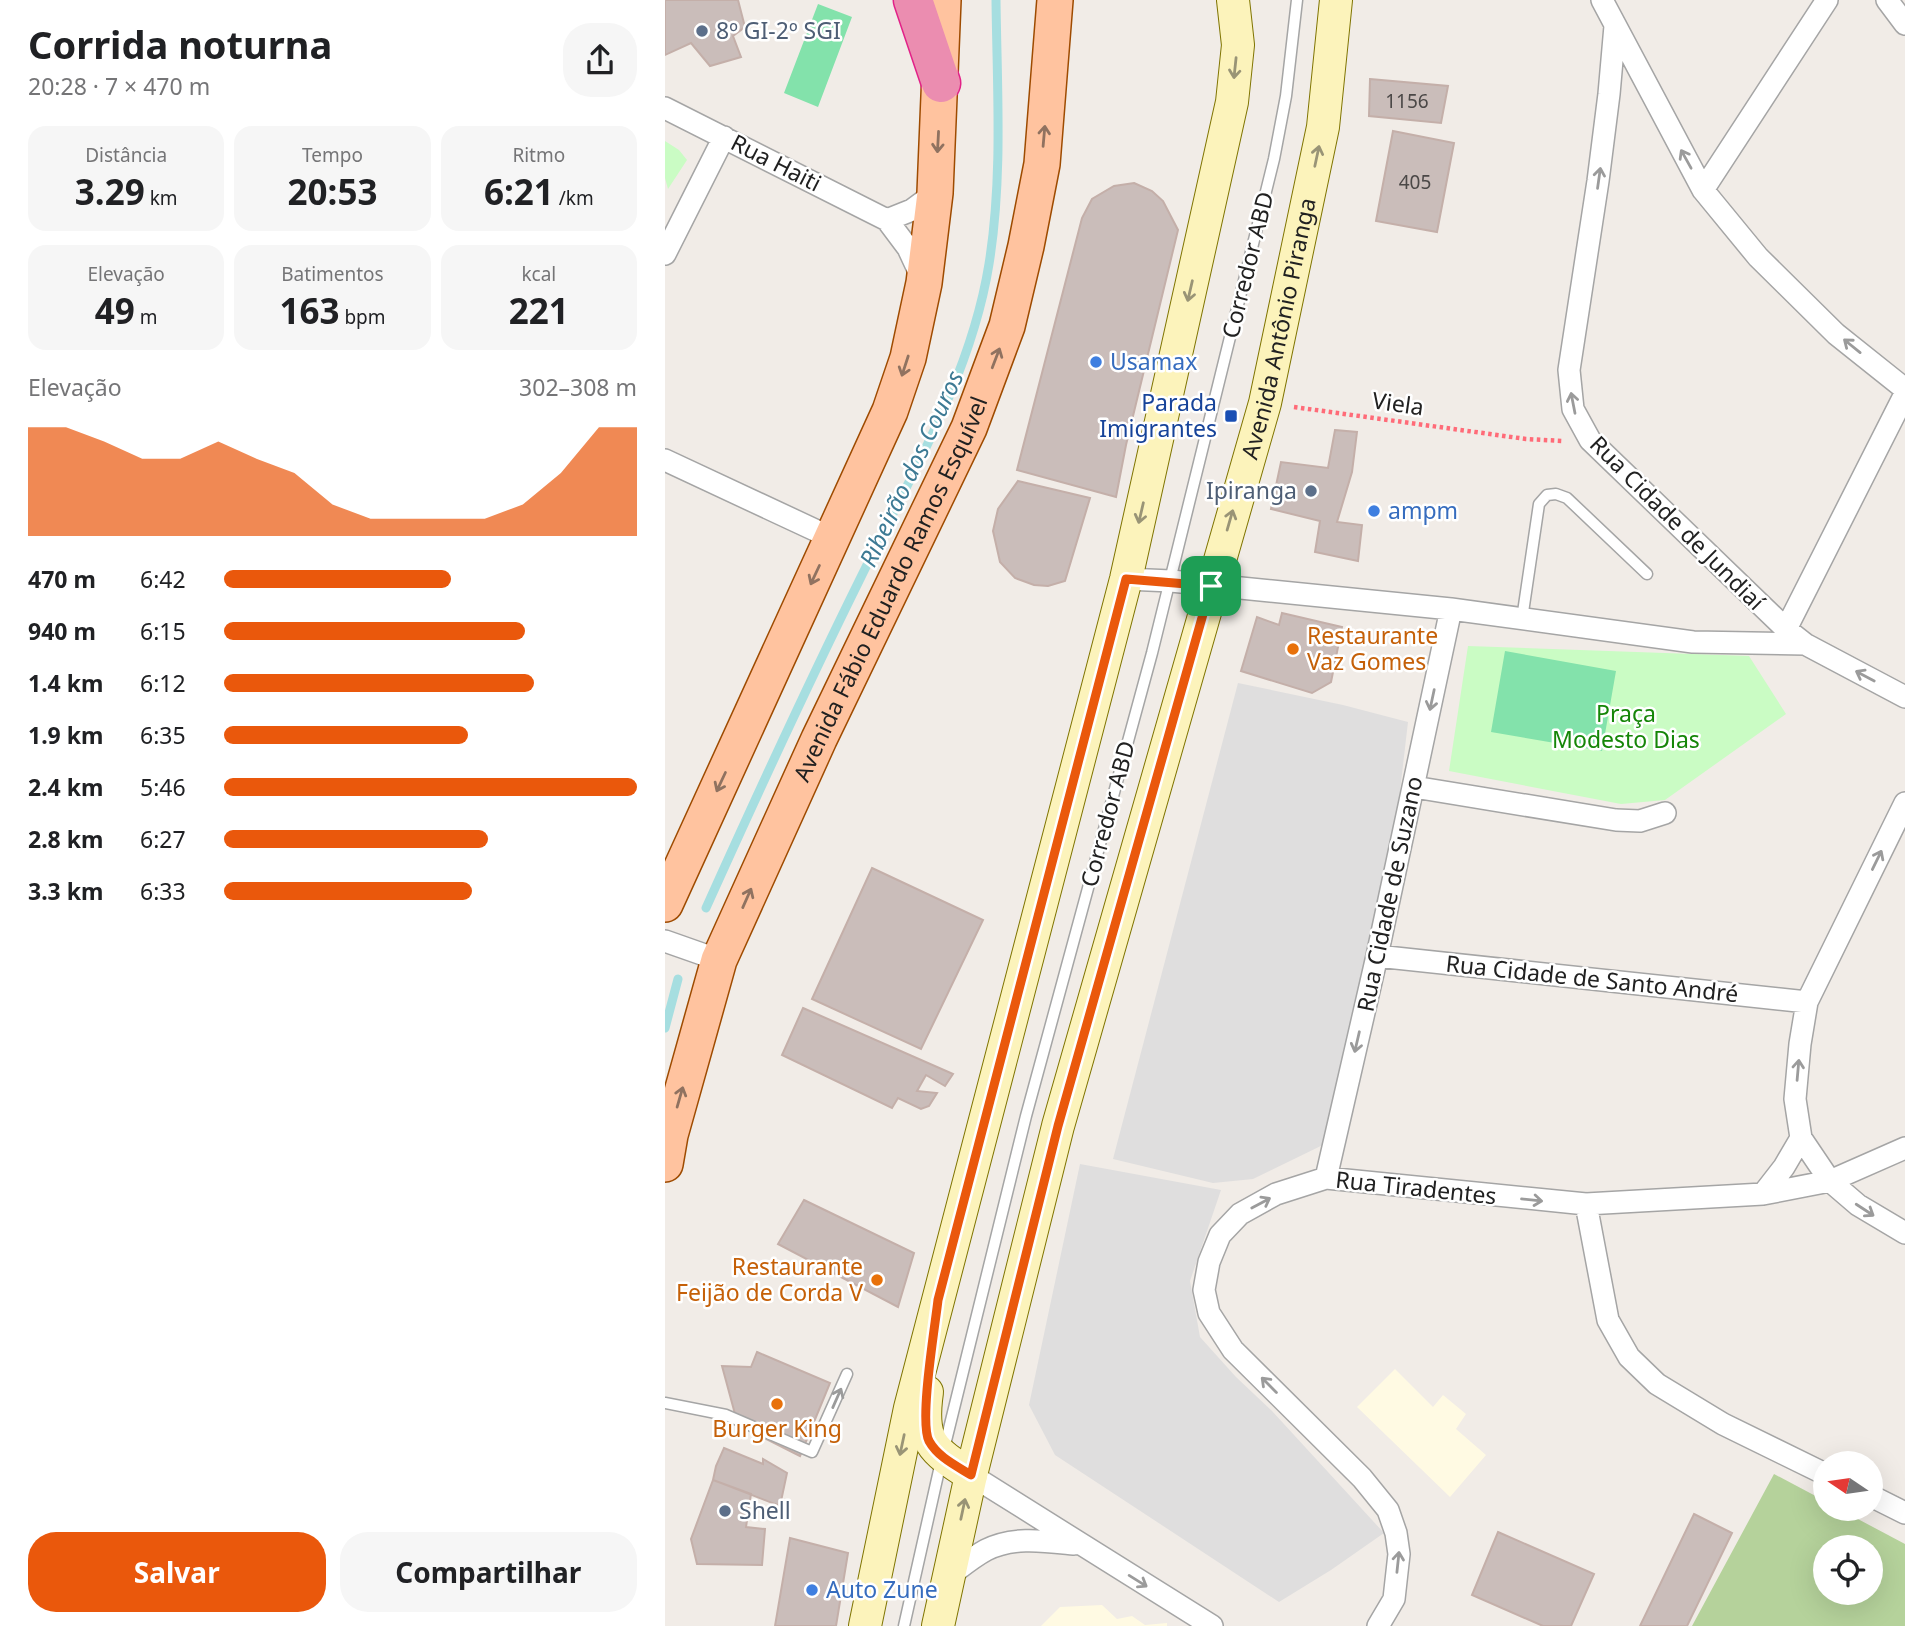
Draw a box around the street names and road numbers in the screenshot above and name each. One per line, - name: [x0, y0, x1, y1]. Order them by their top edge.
- street label: Rua Haiti: [726, 126, 827, 199]
- street label: Corredor ABD: [1213, 188, 1281, 341]
- street label: Avenida Antônio Piranga: [1233, 195, 1323, 463]
- street label: Viela: [1370, 384, 1426, 422]
- street label: Avenida Fábio Eduardo Ramos Esquível: [785, 392, 994, 786]
- street label: Rua Cidade de Jundiaí: [1583, 428, 1773, 617]
- street label: Corredor ABD: [1072, 737, 1142, 890]
- street label: Rua Cidade de Suzano: [1348, 773, 1430, 1014]
- street label: Rua Cidade de Santo André: [1444, 947, 1740, 1009]
- street label: Rua Tiradentes: [1334, 1163, 1498, 1211]

